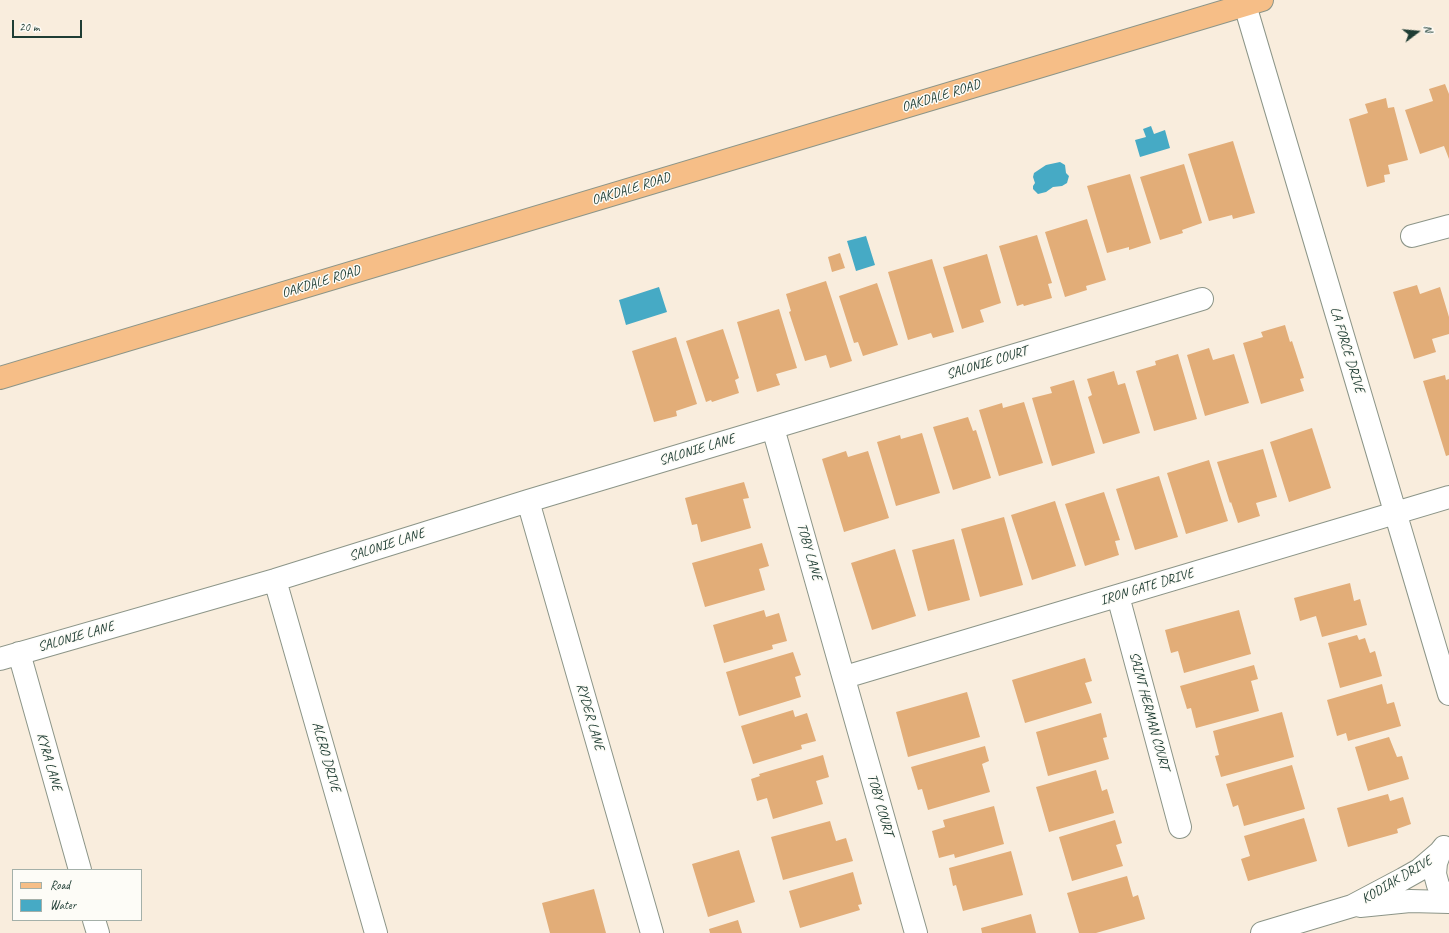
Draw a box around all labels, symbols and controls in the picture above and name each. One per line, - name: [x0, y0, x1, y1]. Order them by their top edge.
- scale bar: [14, 12, 84, 38]
- north arrow: [1397, 12, 1437, 52]
- text: 20 m: [19, 19, 39, 35]
- text: N: [1421, 23, 1436, 34]
- street label: OAKDALE ROAD: [900, 76, 982, 116]
- street label: OAKDALE ROAD: [590, 169, 672, 209]
- street label: OAKDALE ROAD: [280, 262, 362, 302]
- street label: LA FORCE DRIVE: [1326, 305, 1368, 395]
- street label: SALONIE COURT: [945, 343, 1029, 383]
- street label: SALONIE LANE: [657, 430, 737, 470]
- street label: TOBY LANE: [793, 522, 825, 582]
- street label: SALONIE LANE: [347, 525, 427, 565]
- street label: IRON GATE DRIVE: [1098, 565, 1196, 609]
- street label: SALONIE LANE: [36, 618, 116, 656]
- street label: SAINT HERMAN COURT: [1125, 650, 1173, 772]
- street label: RYDER LANE: [572, 681, 608, 753]
- street label: ALERO DRIVE: [308, 720, 344, 794]
- street label: KYRA LANE: [33, 731, 65, 793]
- street label: TOBY COURT: [863, 772, 897, 838]
- street label: KODIAK DRIVE: [1359, 852, 1435, 908]
- legend: [12, 869, 142, 921]
- text: Road: [50, 877, 70, 893]
- text: Water: [50, 897, 76, 913]

